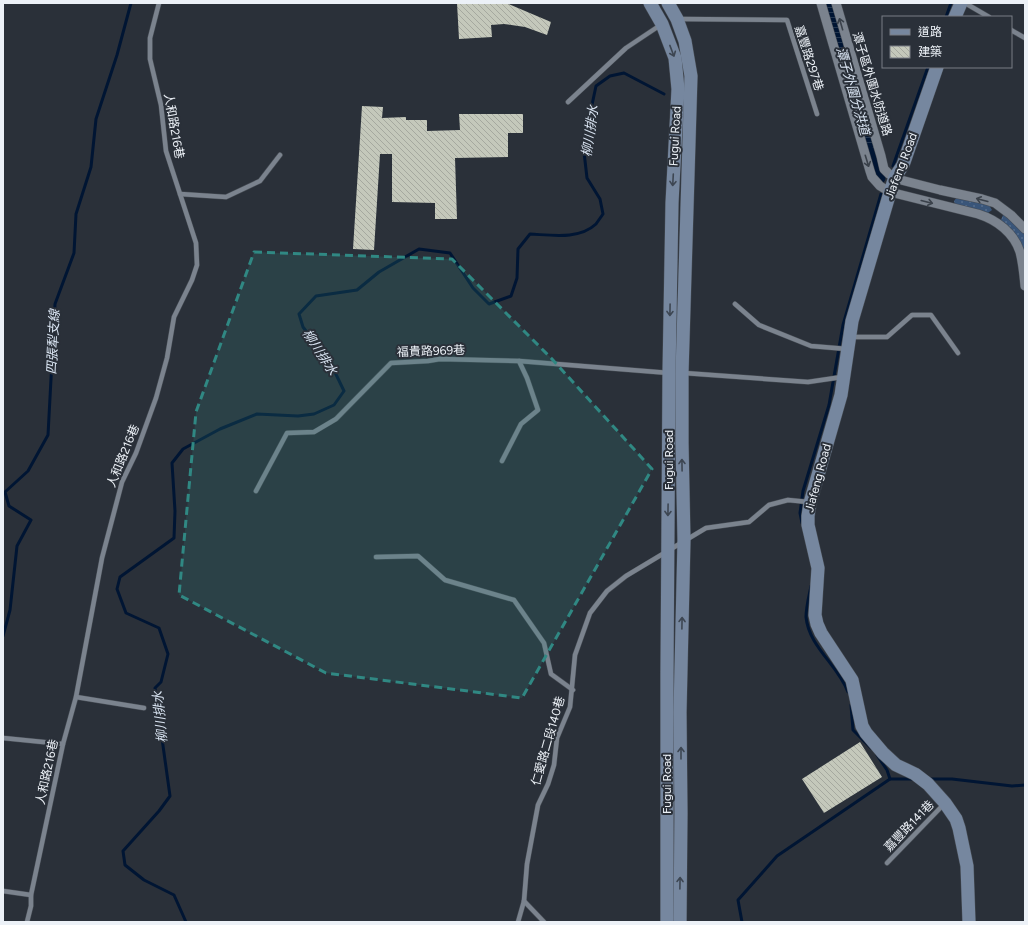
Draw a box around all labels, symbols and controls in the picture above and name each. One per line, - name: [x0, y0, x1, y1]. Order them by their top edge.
- legend: [882, 16, 1012, 68]
- one-way arrow: [837, 17, 844, 30]
- street label: 嘉豐路297巷: [792, 24, 826, 92]
- text: 道路: [918, 25, 942, 39]
- street label: 潭子區外圍水防道路: [850, 30, 894, 138]
- one-way arrow: [669, 44, 677, 56]
- water label: 潭子外圍分洪道: [833, 45, 873, 139]
- text: 建築: [918, 45, 942, 59]
- street label: 人和路216巷: [161, 92, 187, 160]
- water label: 柳川排水: [579, 103, 601, 158]
- street label: Fugui Road: [666, 106, 684, 166]
- street label: Jiafeng Road: [882, 131, 920, 201]
- one-way arrow: [864, 155, 871, 168]
- one-way arrow: [669, 173, 677, 186]
- one-way arrow: [976, 195, 989, 203]
- one-way arrow: [921, 199, 934, 206]
- one-way arrow: [666, 303, 674, 316]
- water label: 四張犁支線: [44, 307, 62, 375]
- water label: 柳川排水: [300, 326, 341, 379]
- street label: 福貴路969巷: [397, 343, 465, 359]
- street label: 人和路216巷: [104, 423, 142, 489]
- street label: Fugui Road: [662, 430, 676, 490]
- street label: Jiafeng Road: [802, 442, 834, 514]
- one-way arrow: [678, 459, 686, 472]
- one-way arrow: [665, 503, 672, 516]
- one-way arrow: [678, 617, 686, 630]
- water label: 柳川排水: [150, 689, 170, 744]
- street label: 仁愛路二段140巷: [529, 695, 567, 787]
- street label: 人和路216巷: [33, 738, 61, 806]
- one-way arrow: [677, 747, 685, 760]
- street label: Fugui Road: [660, 754, 674, 814]
- street label: 嘉豐路141巷: [881, 798, 937, 854]
- one-way arrow: [676, 877, 684, 890]

